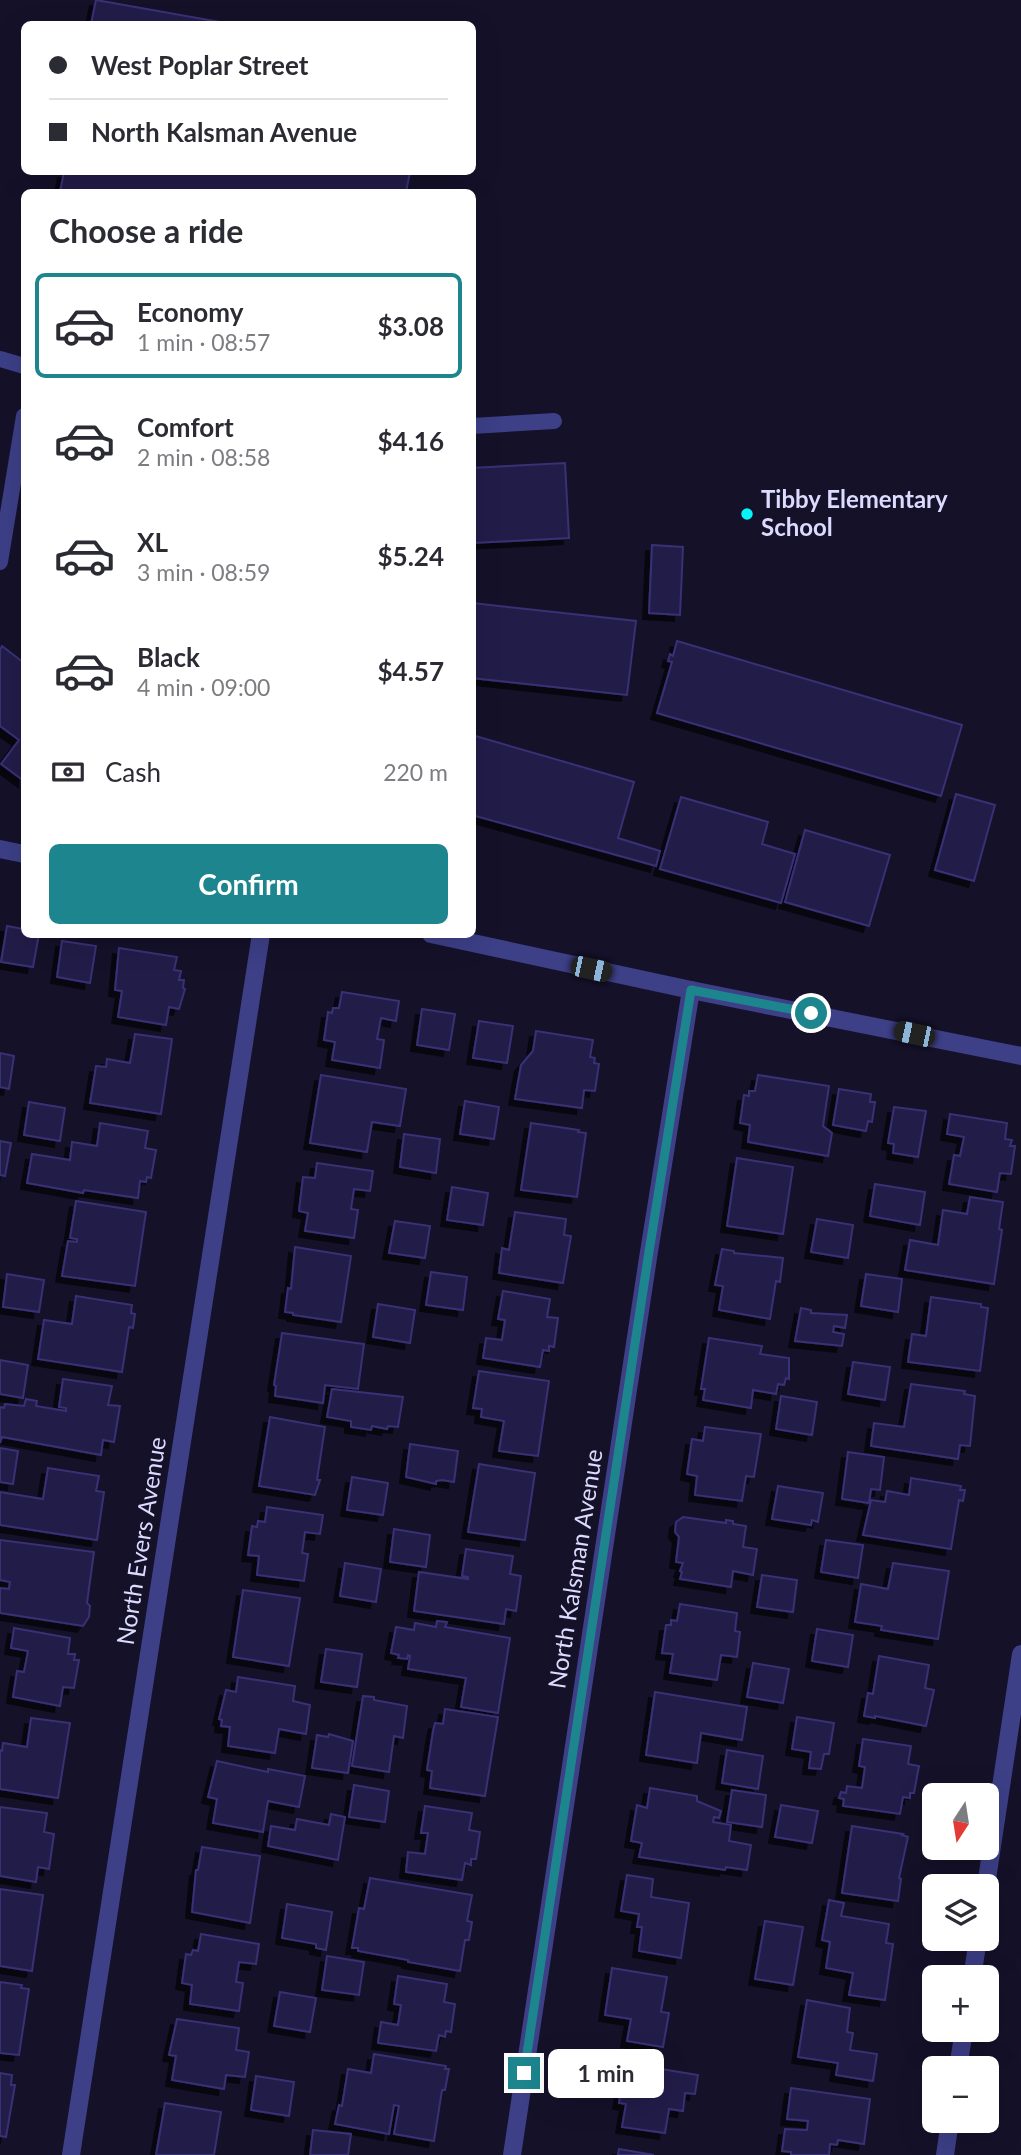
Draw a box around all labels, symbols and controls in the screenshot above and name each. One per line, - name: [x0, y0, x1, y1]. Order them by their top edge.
- text: West Poplar Street: [91, 49, 308, 81]
- text: North Kalsman Avenue: [91, 116, 357, 148]
- text: Choose a ride: [49, 211, 243, 250]
- icon: car: [53, 294, 116, 357]
- text: Economy: [137, 296, 243, 328]
- text: $3.08: [378, 310, 444, 342]
- text: 1 min · 08:57: [137, 328, 270, 356]
- icon: car: [53, 409, 116, 472]
- text: Comfort: [137, 411, 234, 443]
- text: $4.16: [378, 425, 444, 457]
- text: 2 min · 08:58: [137, 443, 270, 471]
- place label: Tibby Elementary School: [761, 484, 948, 541]
- marker: Tibby Elementary School: [739, 506, 755, 522]
- icon: car: [53, 524, 116, 587]
- text: XL: [137, 526, 168, 558]
- text: $5.24: [378, 540, 444, 572]
- text: 3 min · 08:59: [137, 558, 270, 586]
- icon: car: [53, 639, 116, 702]
- text: Black: [137, 641, 200, 673]
- text: $4.57: [378, 655, 444, 687]
- text: 4 min · 09:00: [137, 673, 270, 701]
- icon: cash: [49, 753, 87, 791]
- text: Cash: [105, 756, 161, 788]
- text: 220 m: [383, 758, 448, 786]
- button: Confirm: [49, 844, 448, 924]
- car: [569, 954, 614, 984]
- route start: [795, 997, 827, 1029]
- car: [892, 1019, 937, 1049]
- street label: North Evers Avenue: [110, 1435, 171, 1647]
- street label: North Kalsman Avenue: [541, 1447, 608, 1691]
- north arrow: [922, 1783, 999, 1860]
- map controls: [922, 1783, 999, 2133]
- button: layers: [922, 1874, 999, 1951]
- button: +: [922, 1965, 999, 2042]
- callout: 1 min: [548, 2048, 664, 2098]
- button: −: [922, 2056, 999, 2133]
- route end: [508, 2057, 540, 2089]
- text: 1 min: [577, 2059, 635, 2087]

